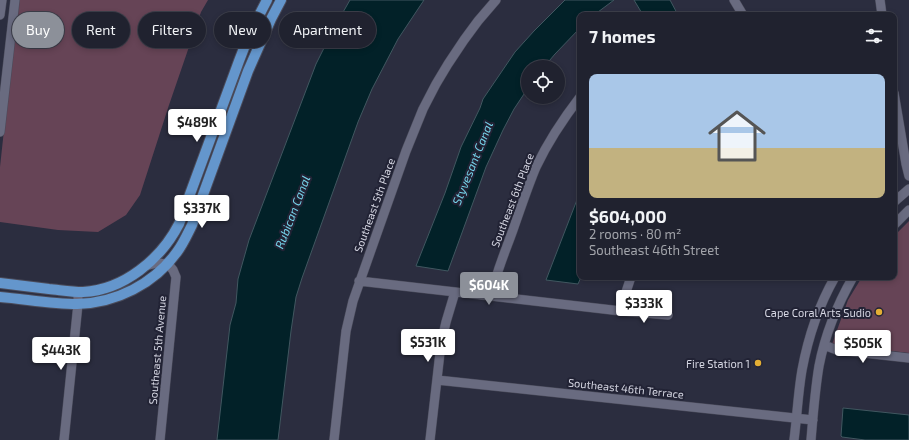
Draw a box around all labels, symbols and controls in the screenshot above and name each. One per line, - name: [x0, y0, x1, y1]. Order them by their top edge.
- chip: Buy: [12, 12, 64, 48]
- chip: Rent: [72, 12, 130, 48]
- chip: Filters: [138, 12, 206, 48]
- chip: New: [214, 12, 271, 48]
- chip: Apartment: [279, 12, 376, 48]
- icon: filters: [863, 25, 885, 47]
- text: 7 homes: [589, 26, 656, 46]
- map controls: [521, 60, 565, 104]
- button: locate: [521, 60, 565, 104]
- icon: home: [701, 100, 773, 172]
- pin: $489K: [169, 109, 225, 143]
- text: $489K: [177, 114, 217, 130]
- water label: Styvesant Canal: [449, 119, 496, 207]
- street label: Southeast 6th Place: [488, 151, 536, 249]
- street label: Southeast 5th Place: [351, 156, 397, 254]
- water label: Rubican Canal: [272, 173, 312, 251]
- pin: $337K: [174, 195, 230, 229]
- text: $337K: [183, 200, 221, 216]
- text: $604,000: [589, 206, 667, 226]
- text: 2 rooms · 80 m²: [589, 226, 681, 242]
- text: Southeast 46th Street: [589, 242, 719, 258]
- pin: $604K: [461, 272, 517, 306]
- text: $604K: [469, 277, 509, 293]
- pin: $333K: [616, 290, 672, 324]
- street label: Southeast 5th Avenue: [146, 295, 168, 405]
- text: $333K: [625, 295, 663, 311]
- place label: Cape Coral Arts Sudio: [765, 306, 871, 319]
- marker: Cape Coral Arts Sudio: [874, 307, 884, 317]
- pin: $531K: [400, 329, 456, 363]
- pin: $505K: [835, 330, 891, 364]
- text: $531K: [410, 334, 446, 350]
- text: $505K: [844, 335, 882, 351]
- pin: $443K: [33, 337, 89, 371]
- text: $443K: [41, 342, 81, 358]
- place label: Fire Station 1: [686, 357, 750, 370]
- marker: Fire Station 1: [753, 358, 763, 368]
- street label: Southeast 46th Terrace: [567, 375, 685, 401]

